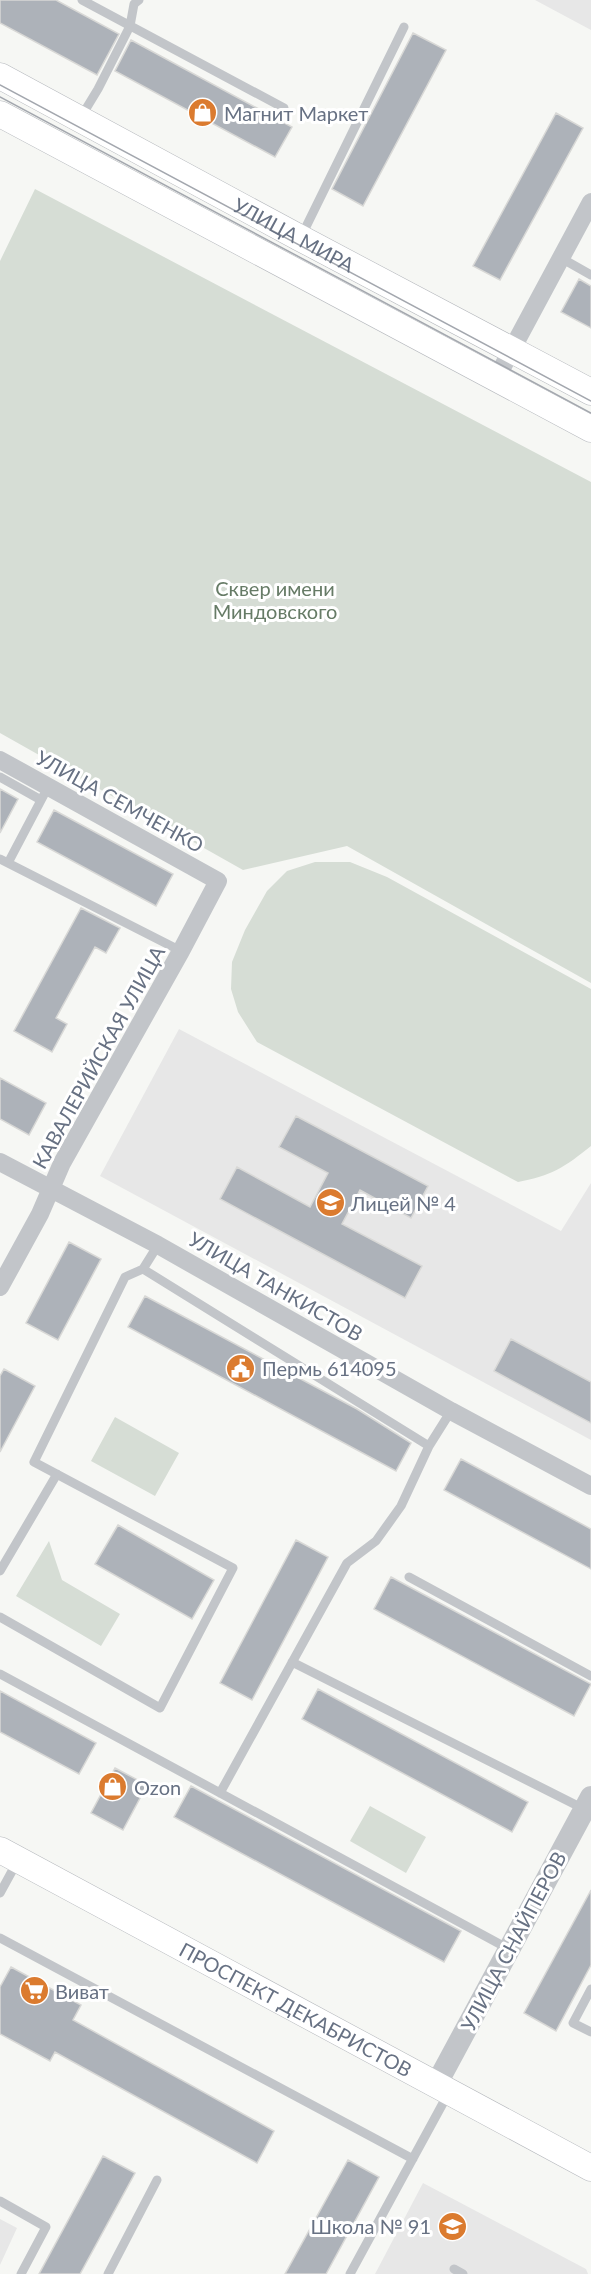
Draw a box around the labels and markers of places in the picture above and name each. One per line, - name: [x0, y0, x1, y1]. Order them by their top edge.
- shop icon: Магнит Маркет: [187, 97, 219, 129]
- place label: Магнит Маркет: [224, 101, 368, 125]
- school or university icon: Лицей № 4: [314, 1187, 346, 1219]
- place label: Лицей № 4: [350, 1191, 456, 1215]
- public building icon: Пермь 614095: [225, 1352, 257, 1384]
- place label: Пермь 614095: [262, 1356, 397, 1380]
- shop icon: Ozon: [97, 1771, 129, 1803]
- place label: Ozon: [134, 1775, 181, 1799]
- supermarket icon: Виват: [18, 1975, 50, 2007]
- place label: Виват: [55, 1979, 109, 2003]
- school or university icon: Школа № 91: [436, 2210, 468, 2242]
- place label: Школа № 91: [310, 2214, 431, 2238]

